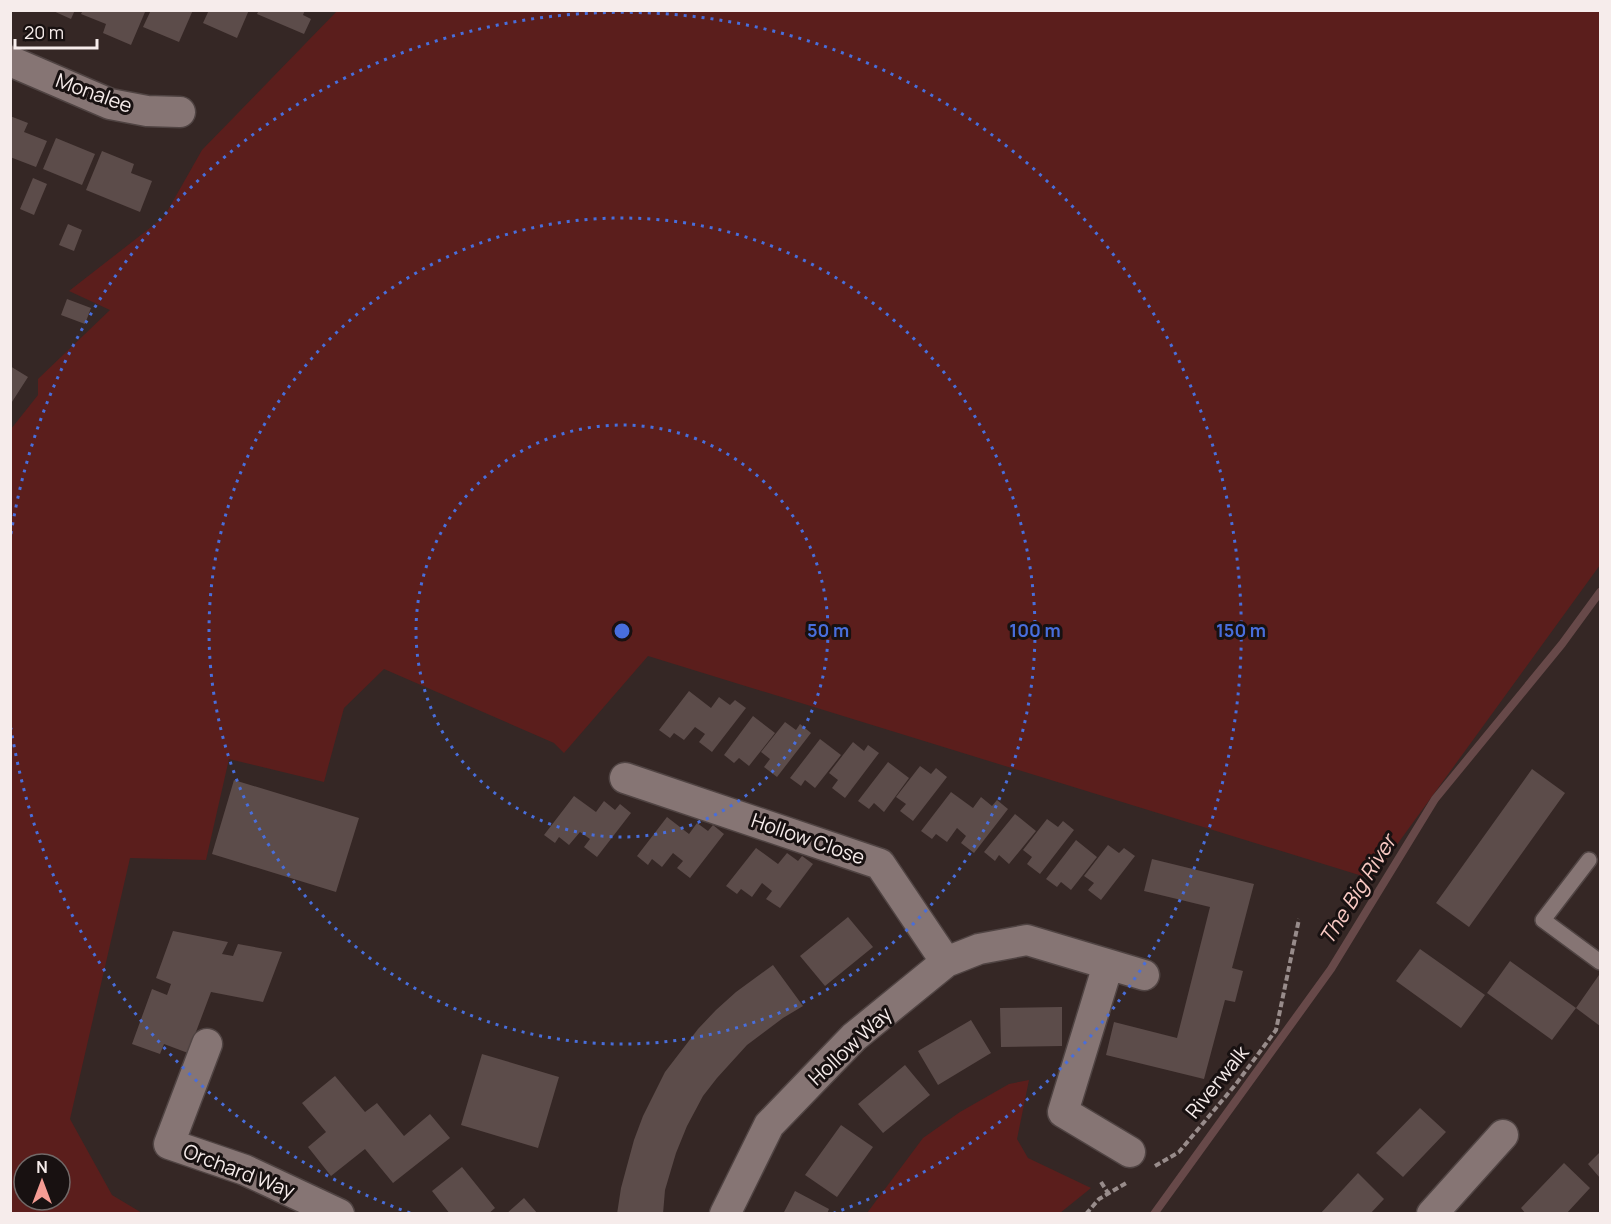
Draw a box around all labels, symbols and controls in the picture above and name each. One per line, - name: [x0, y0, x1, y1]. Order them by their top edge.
- scale bar: [15, 12, 98, 50]
- text: 20 m: [24, 20, 64, 44]
- street label: Monalee: [52, 66, 136, 119]
- text: 50 m: [807, 618, 849, 642]
- text: 100 m: [1009, 618, 1061, 642]
- text: 150 m: [1216, 618, 1266, 642]
- centre of rings: [612, 621, 632, 641]
- street label: Hollow Close: [748, 806, 869, 871]
- water label: The Big River: [1312, 827, 1403, 950]
- street label: Hollow Way: [802, 1000, 897, 1091]
- street label: Riverwalk: [1179, 1039, 1255, 1124]
- street label: Orchard Way: [180, 1137, 299, 1204]
- north arrow: [12, 1152, 72, 1212]
- text: N: [36, 1156, 48, 1178]

